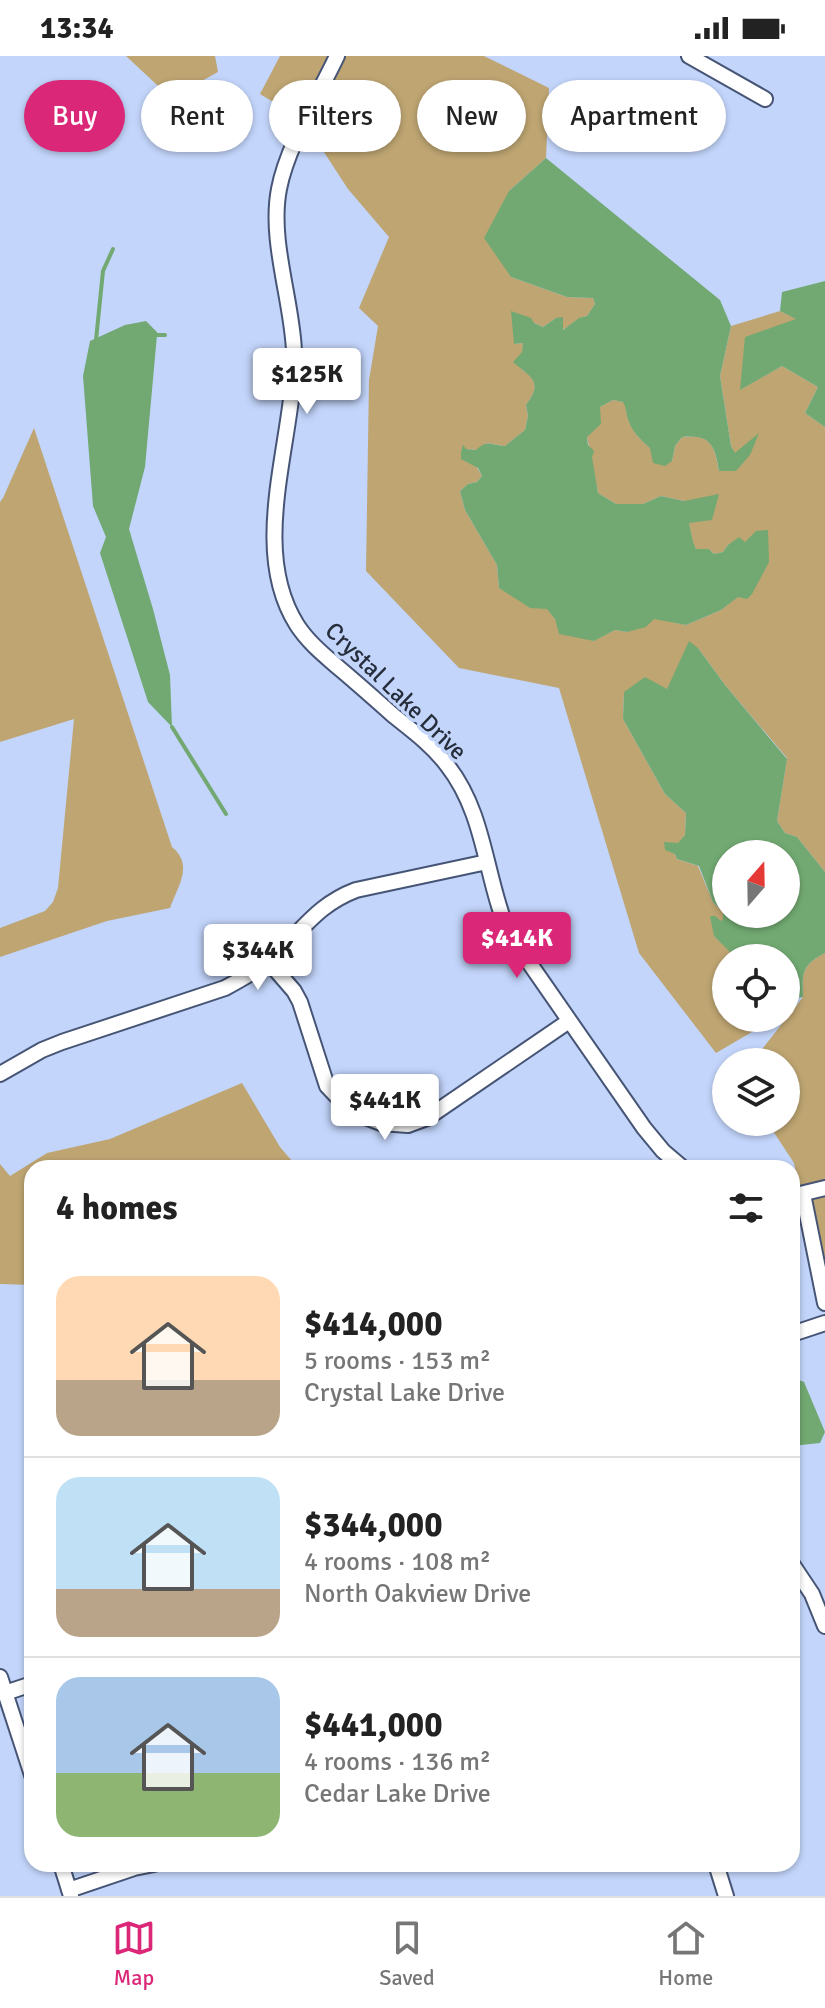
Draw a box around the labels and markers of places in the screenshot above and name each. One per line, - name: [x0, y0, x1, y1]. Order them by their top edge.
- pin: $125K: [251, 348, 363, 416]
- pin: $414K: [461, 912, 573, 980]
- pin: $344K: [202, 924, 314, 992]
- pin: $441K: [329, 1074, 441, 1142]

